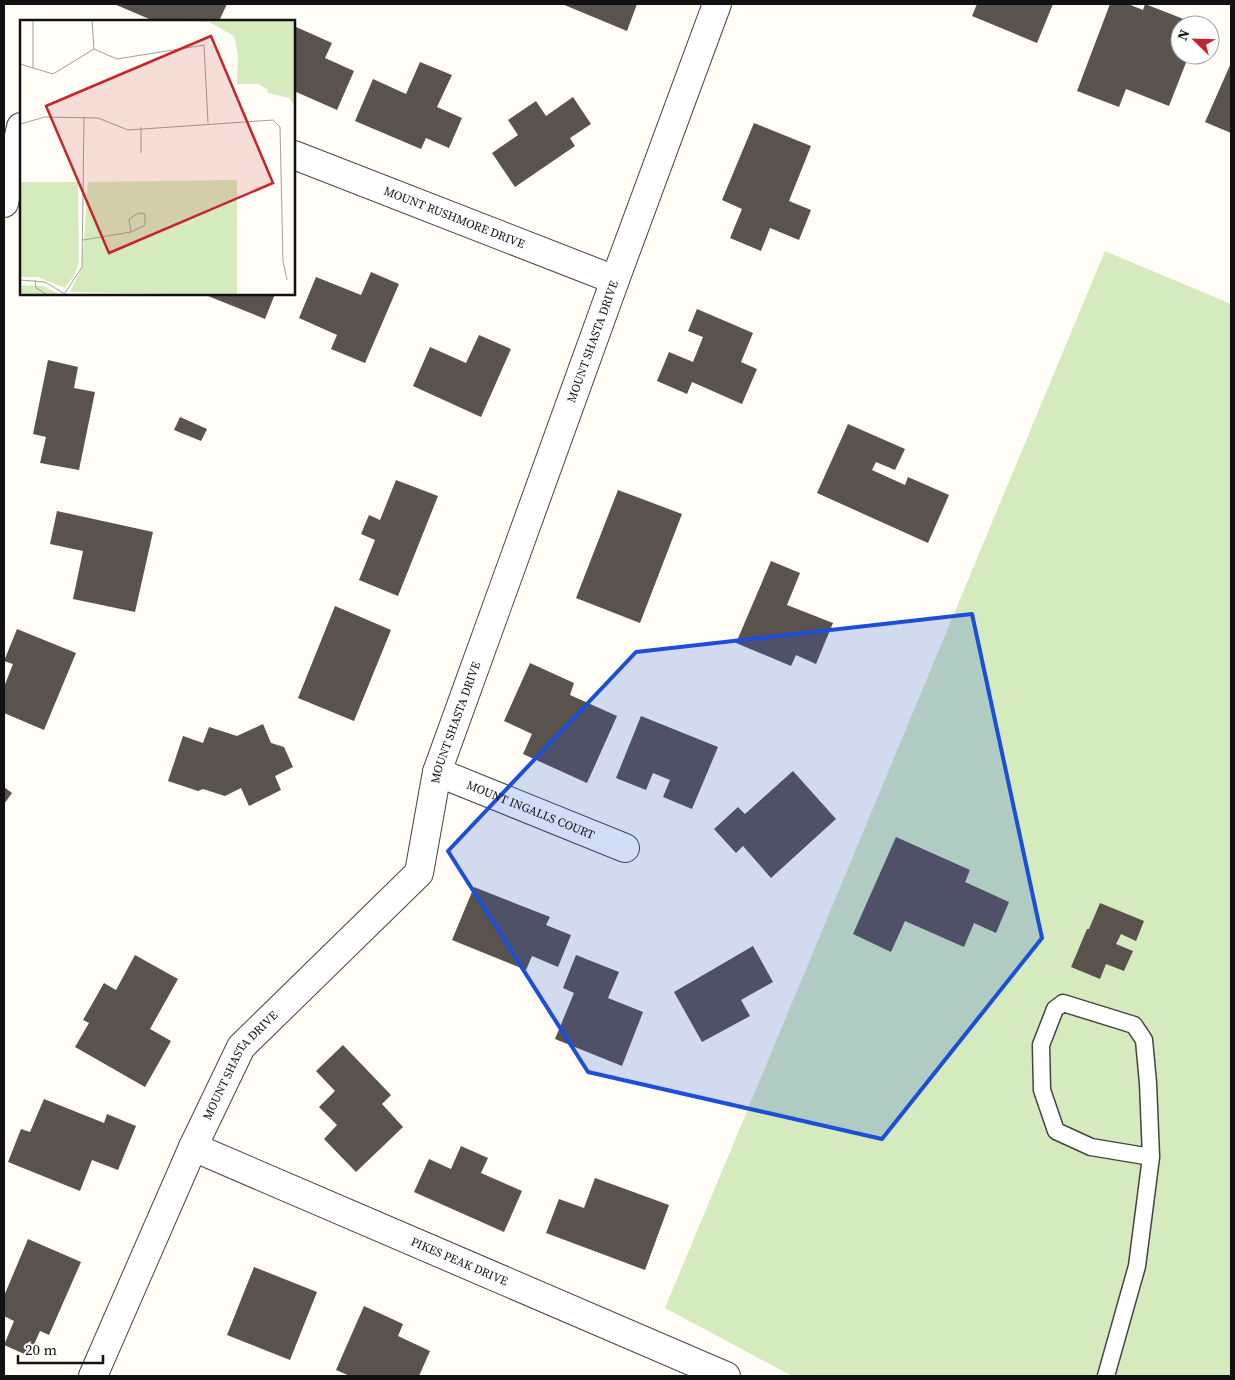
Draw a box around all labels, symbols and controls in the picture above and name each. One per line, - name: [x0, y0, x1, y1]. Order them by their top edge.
- north arrow: [1170, 15, 1220, 65]
- inset map: [20, 20, 295, 295]
- text: N: [1172, 26, 1194, 44]
- street label: MOUNT RUSHMORE DRIVE: [382, 183, 527, 252]
- street label: MOUNT SHASTA DRIVE: [563, 278, 622, 405]
- street label: MOUNT SHASTA DRIVE: [427, 659, 484, 785]
- street label: MOUNT INGALLS COURT: [464, 777, 598, 843]
- street label: MOUNT SHASTA DRIVE: [199, 1007, 281, 1123]
- street label: PIKES PEAK DRIVE: [408, 1234, 511, 1289]
- scale bar: [18, 1332, 102, 1364]
- text: 20 m: [25, 1339, 57, 1360]

